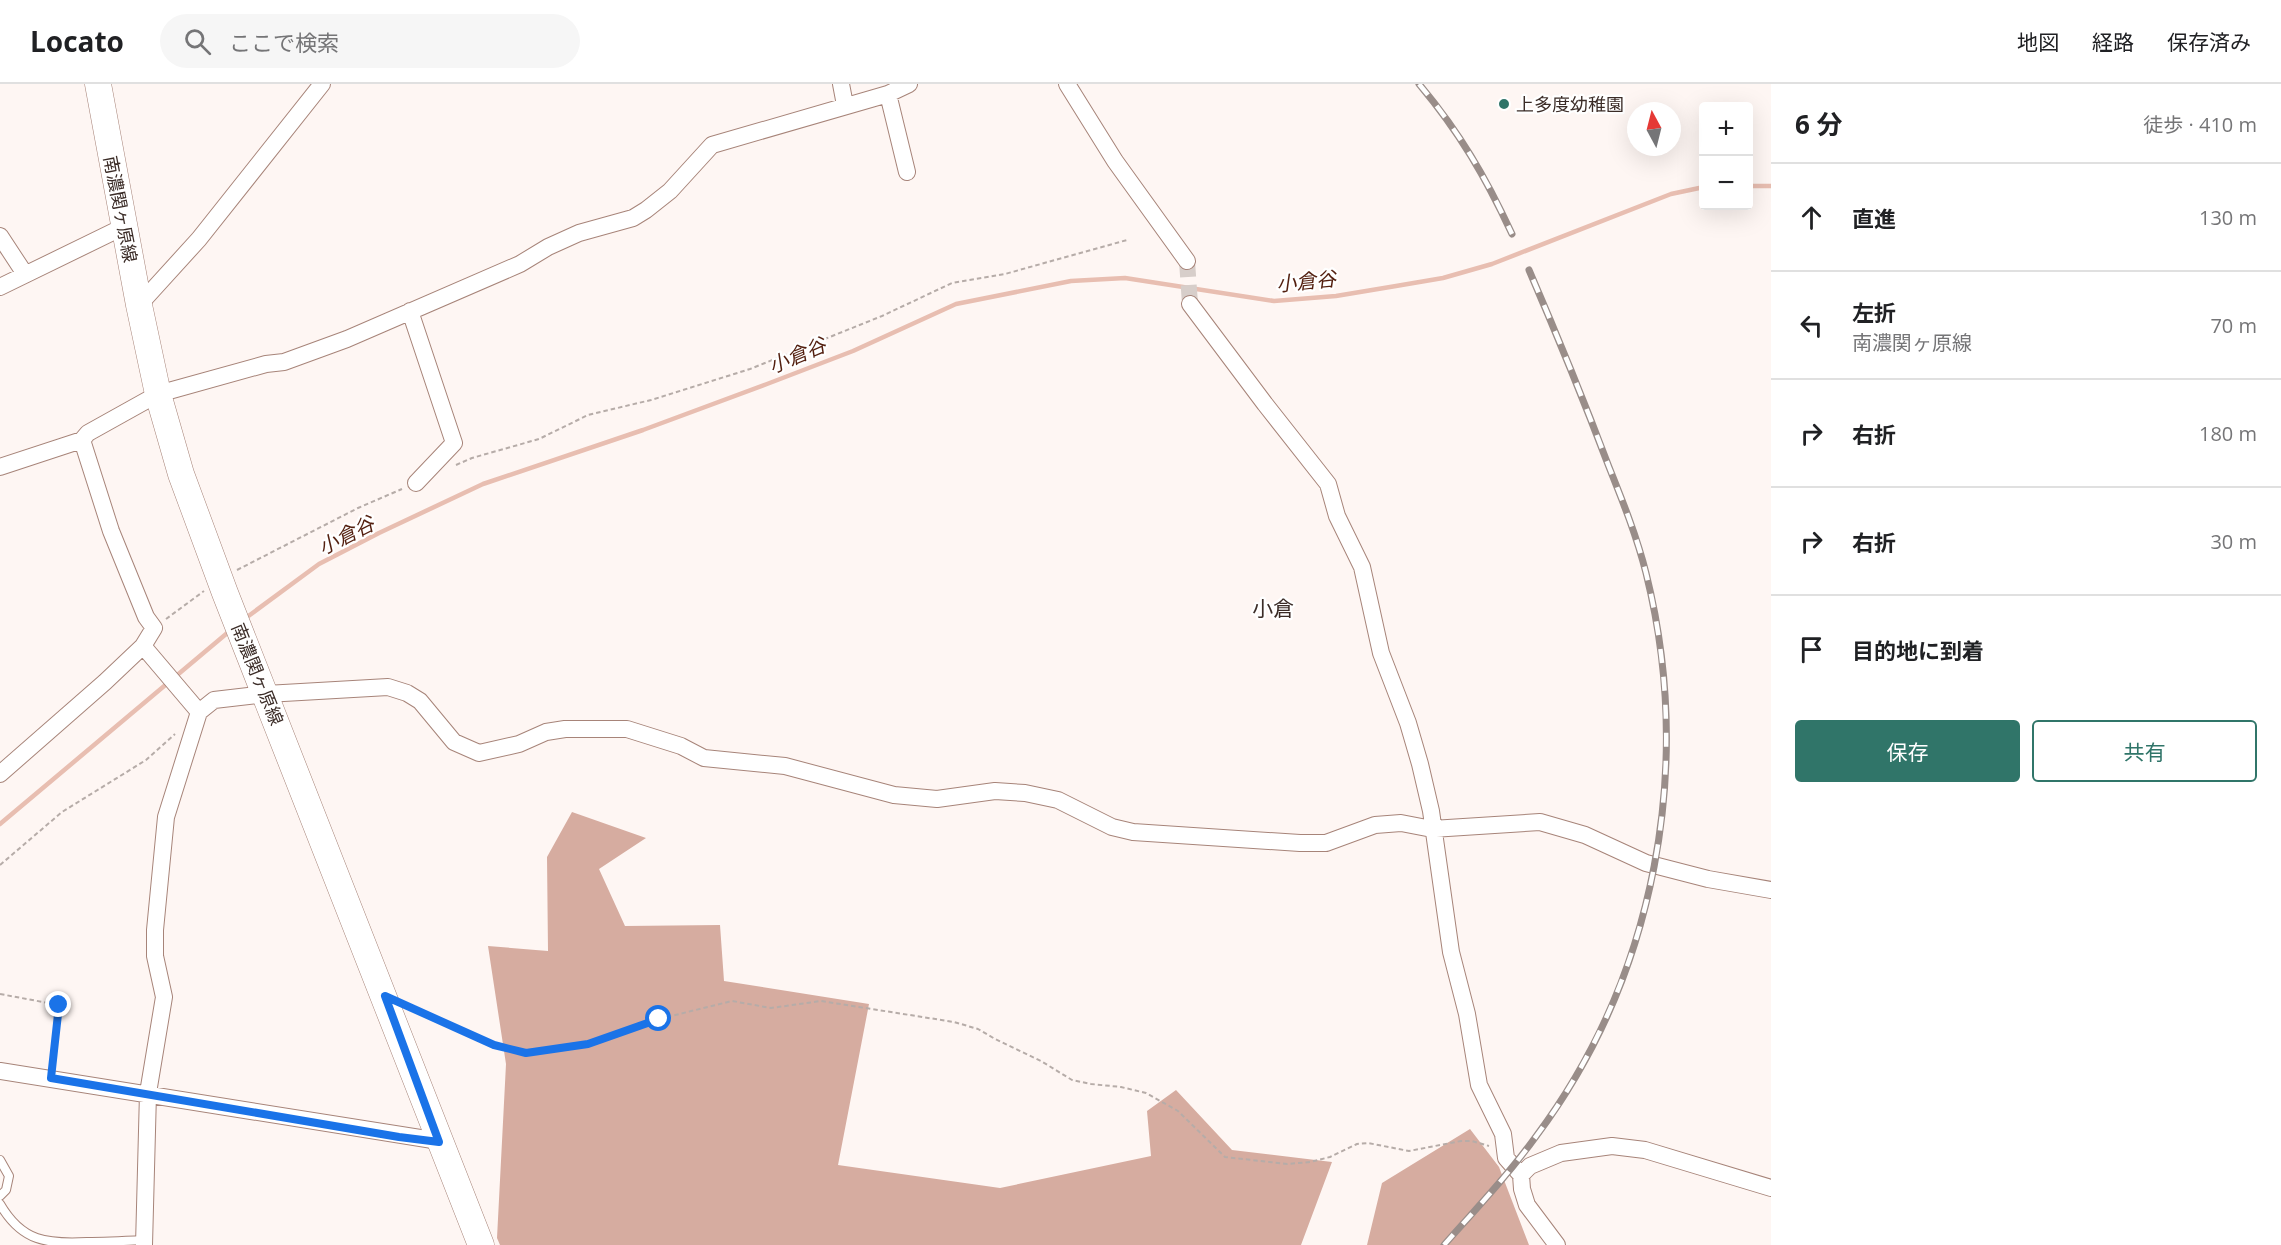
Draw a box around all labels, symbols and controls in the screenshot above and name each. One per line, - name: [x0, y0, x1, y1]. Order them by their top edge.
- search box: [160, 14, 580, 68]
- text: Locato: [30, 22, 124, 60]
- icon: search: [181, 25, 214, 58]
- text: ここで検索: [229, 27, 339, 57]
- text: 地図: [2017, 28, 2059, 56]
- text: 経路: [2092, 28, 2134, 56]
- text: 保存済み: [2167, 28, 2251, 56]
- place label: 上多度幼稚園: [1516, 92, 1624, 116]
- marker: 上多度幼稚園: [1497, 97, 1511, 111]
- north arrow: [1627, 102, 1681, 156]
- map controls: [1699, 102, 1753, 210]
- button: +: [1699, 102, 1753, 156]
- text: 6 分: [1795, 106, 1843, 142]
- text: 徒歩 · 410 m: [2143, 111, 2257, 138]
- street label: 南濃関ヶ原線: [99, 154, 143, 264]
- button: −: [1699, 156, 1753, 210]
- icon: ahead: [1795, 201, 1828, 234]
- text: 直進: [1852, 203, 1896, 233]
- text: 130 m: [2199, 204, 2257, 231]
- water label: 小倉谷: [1275, 264, 1339, 298]
- text: 左折: [1852, 297, 1896, 327]
- icon: left: [1795, 309, 1828, 342]
- text: 70 m: [2210, 312, 2257, 339]
- text: 南濃関ヶ原線: [1852, 329, 1972, 356]
- water label: 小倉谷: [764, 330, 832, 379]
- icon: right: [1795, 417, 1828, 450]
- text: 右折: [1852, 419, 1896, 449]
- text: 180 m: [2199, 420, 2257, 447]
- water label: 小倉谷: [313, 508, 381, 561]
- icon: right: [1795, 525, 1828, 558]
- text: 右折: [1852, 527, 1896, 557]
- text: 30 m: [2210, 528, 2257, 555]
- district label: 小倉: [1252, 594, 1294, 622]
- street label: 南濃関ヶ原線: [227, 619, 289, 729]
- icon: arrive: [1795, 633, 1828, 666]
- text: 目的地に到着: [1852, 635, 1984, 665]
- button: 保存: [1795, 720, 2020, 782]
- button: 共有: [2032, 720, 2257, 782]
- route end: [45, 991, 71, 1017]
- route start: [645, 1005, 671, 1031]

